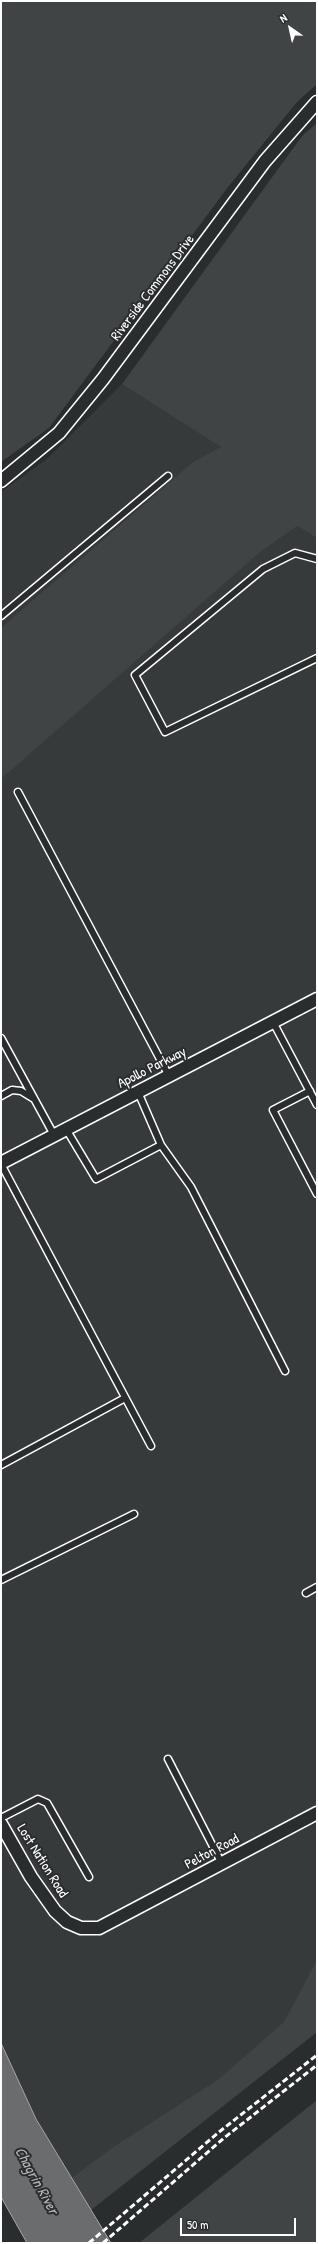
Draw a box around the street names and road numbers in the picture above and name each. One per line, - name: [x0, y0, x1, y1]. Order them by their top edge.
- street label: Riverside Commons Drive: [108, 232, 198, 344]
- street label: Apollo Parkway: [115, 1044, 189, 1092]
- street label: Lost Nation Road: [13, 1821, 71, 1901]
- street label: Pelton Road: [182, 1831, 242, 1873]

